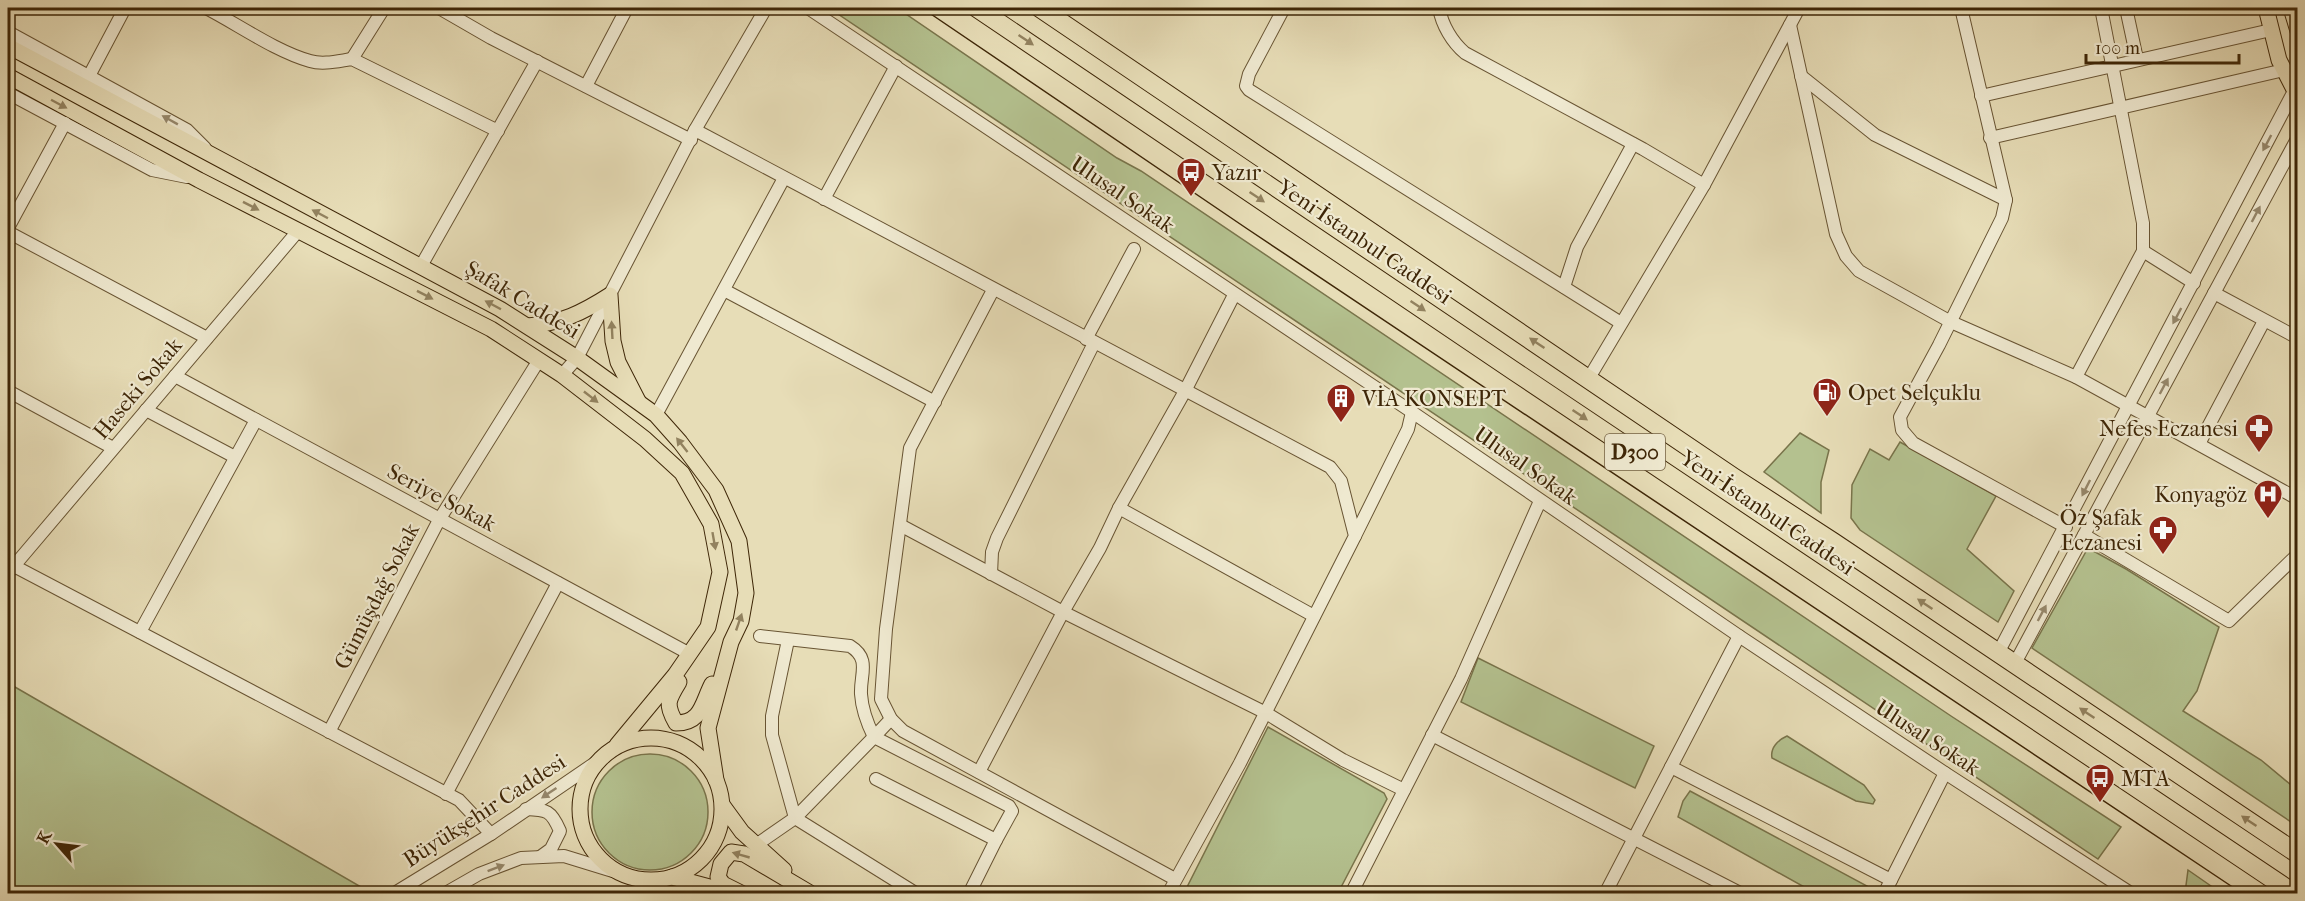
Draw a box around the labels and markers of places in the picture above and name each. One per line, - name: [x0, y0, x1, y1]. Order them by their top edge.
- bus stop icon: Yazır: [1175, 156, 1207, 198]
- place label: Yazır: [1211, 160, 1262, 186]
- fuel station icon: Opet Selçuklu: [1811, 376, 1843, 418]
- place label: Opet Selçuklu: [1848, 380, 1982, 406]
- building icon: VİA KONSEPT: [1325, 382, 1357, 424]
- place label: VİA KONSEPT: [1361, 385, 1507, 412]
- pharmacy icon: Nefes Eczanesi: [2243, 412, 2275, 454]
- place label: Nefes Eczanesi: [2099, 416, 2239, 442]
- hospital icon: Konyagöz: [2252, 478, 2284, 520]
- place label: Konyagöz: [2154, 482, 2247, 508]
- place label: Öz Şafak Eczanesi: [2060, 504, 2143, 556]
- pharmacy icon: Öz Şafak Eczanesi: [2147, 514, 2179, 556]
- bus stop icon: MTA: [2084, 762, 2116, 804]
- place label: MTA: [2121, 766, 2170, 792]

